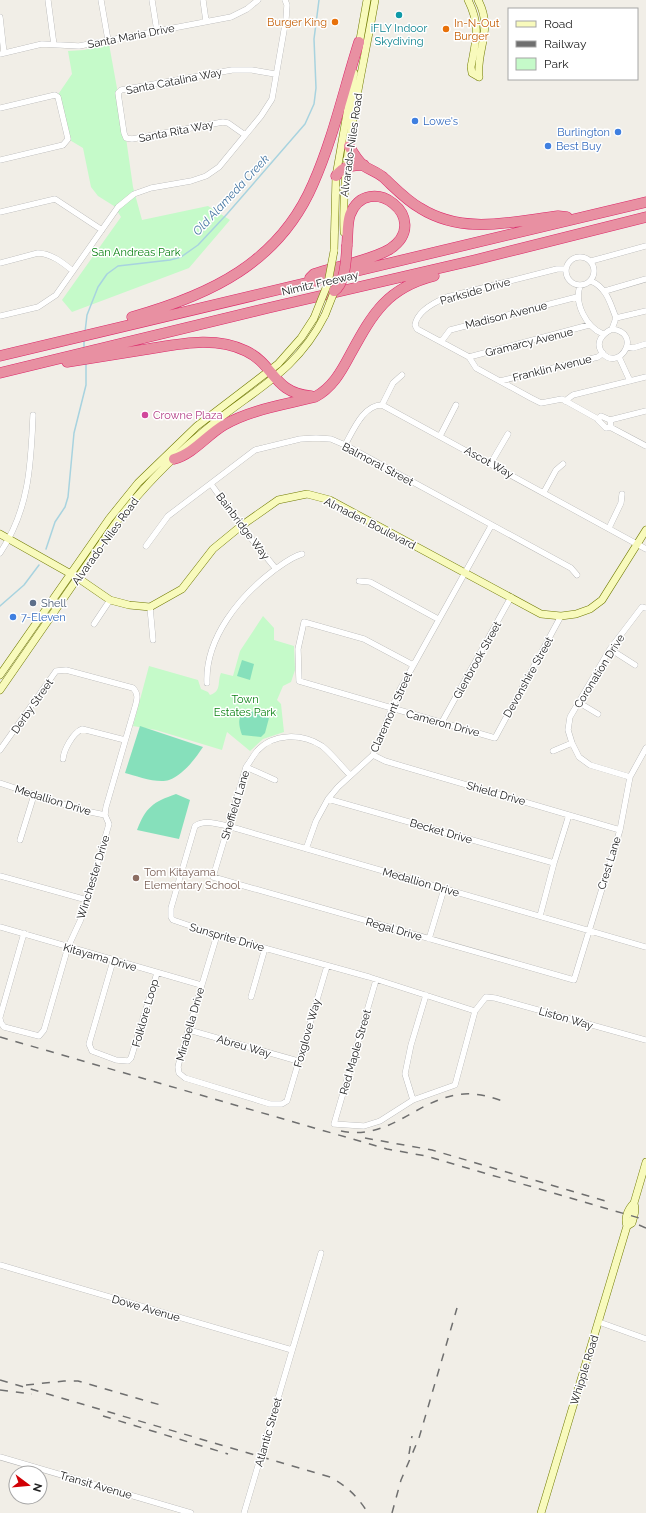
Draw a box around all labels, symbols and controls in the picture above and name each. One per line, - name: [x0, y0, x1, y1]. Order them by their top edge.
- legend: [508, 8, 638, 80]
- marker: iFLY Indoor Skydiving: [394, 10, 404, 20]
- place label: Burger King: [267, 16, 327, 29]
- marker: Burger King: [330, 17, 340, 27]
- place label: In-N-Out Burger: [454, 17, 500, 43]
- text: Road: [544, 17, 573, 31]
- street label: Santa Maria Drive: [86, 22, 176, 51]
- place label: iFLY Indoor Skydiving: [371, 22, 427, 48]
- marker: In-N-Out Burger: [441, 24, 451, 34]
- text: Railway: [544, 37, 587, 51]
- text: Park: [544, 57, 569, 71]
- street label: Santa Catalina Way: [125, 66, 223, 97]
- street label: Alvarado-Niles Road: [338, 92, 365, 198]
- place label: Lowe's: [423, 115, 458, 128]
- marker: Lowe's: [410, 116, 420, 126]
- street label: Santa Rita Way: [138, 118, 215, 145]
- place label: Burlington: [557, 126, 610, 139]
- marker: Burlington: [613, 127, 623, 137]
- place label: Best Buy: [556, 140, 601, 153]
- marker: Best Buy: [543, 141, 553, 151]
- water label: Old Alameda Creek: [190, 151, 272, 238]
- park label: San Andreas Park: [92, 246, 181, 259]
- street label: Nimitz Freeway: [280, 268, 360, 299]
- street label: Parkside Drive: [438, 275, 512, 308]
- street label: Madison Avenue: [464, 299, 549, 332]
- street label: Gramarcy Avenue: [484, 325, 575, 360]
- street label: Franklin Avenue: [511, 352, 594, 385]
- place label: Crowne Plaza: [153, 409, 222, 422]
- marker: Crowne Plaza: [140, 410, 150, 420]
- street label: Balmoral Street: [340, 440, 416, 489]
- street label: Ascot Way: [462, 444, 516, 481]
- street label: Bainbridge Way: [213, 490, 272, 562]
- street label: Alvarado-Niles Road: [69, 495, 142, 587]
- street label: Almaden Boulevard: [322, 495, 418, 552]
- place label: Shell: [41, 597, 67, 610]
- marker: Shell: [28, 598, 38, 608]
- place label: 7-Eleven: [21, 611, 66, 624]
- marker: 7-Eleven: [8, 612, 18, 622]
- street label: Glenbrook Street: [451, 619, 504, 701]
- street label: Coronation Drive: [571, 631, 628, 711]
- street label: Devonshire Street: [501, 634, 556, 720]
- street label: Claremont Street: [368, 670, 415, 754]
- street label: Derby Street: [9, 676, 56, 736]
- park label: Town Estates Park: [214, 693, 276, 719]
- street label: Cameron Drive: [405, 707, 482, 740]
- street label: Sheffield Lane: [219, 768, 252, 841]
- street label: Shield Drive: [465, 779, 527, 808]
- street label: Medallion Drive: [13, 783, 93, 818]
- street label: Becket Drive: [408, 816, 474, 847]
- street label: Winchester Drive: [75, 833, 113, 921]
- street label: Crest Lane: [595, 835, 624, 891]
- street label: Medallion Drive: [381, 865, 461, 900]
- place label: Tom Kitayama Elementary School: [144, 866, 240, 892]
- marker: Tom Kitayama Elementary School: [131, 873, 141, 883]
- street label: Regal Drive: [364, 915, 424, 944]
- street label: Sunsprite Drive: [188, 921, 266, 954]
- street label: Kitayama Drive: [62, 941, 139, 974]
- street label: Folklore Loop: [130, 977, 161, 1049]
- street label: Mirabella Drive: [174, 985, 207, 1063]
- street label: Foxglove Way: [291, 997, 324, 1069]
- street label: Liston Way: [537, 1005, 595, 1032]
- street label: Red Maple Street: [337, 1008, 374, 1096]
- street label: Abreu Way: [215, 1033, 273, 1060]
- street label: Dowe Avenue: [110, 1293, 182, 1325]
- street label: Whipple Road: [568, 1333, 601, 1407]
- street label: Atlantic Street: [252, 1396, 285, 1468]
- north arrow: [8, 1465, 48, 1505]
- street label: Transit Avenue: [58, 1469, 134, 1502]
- text: N: [30, 1482, 45, 1493]

